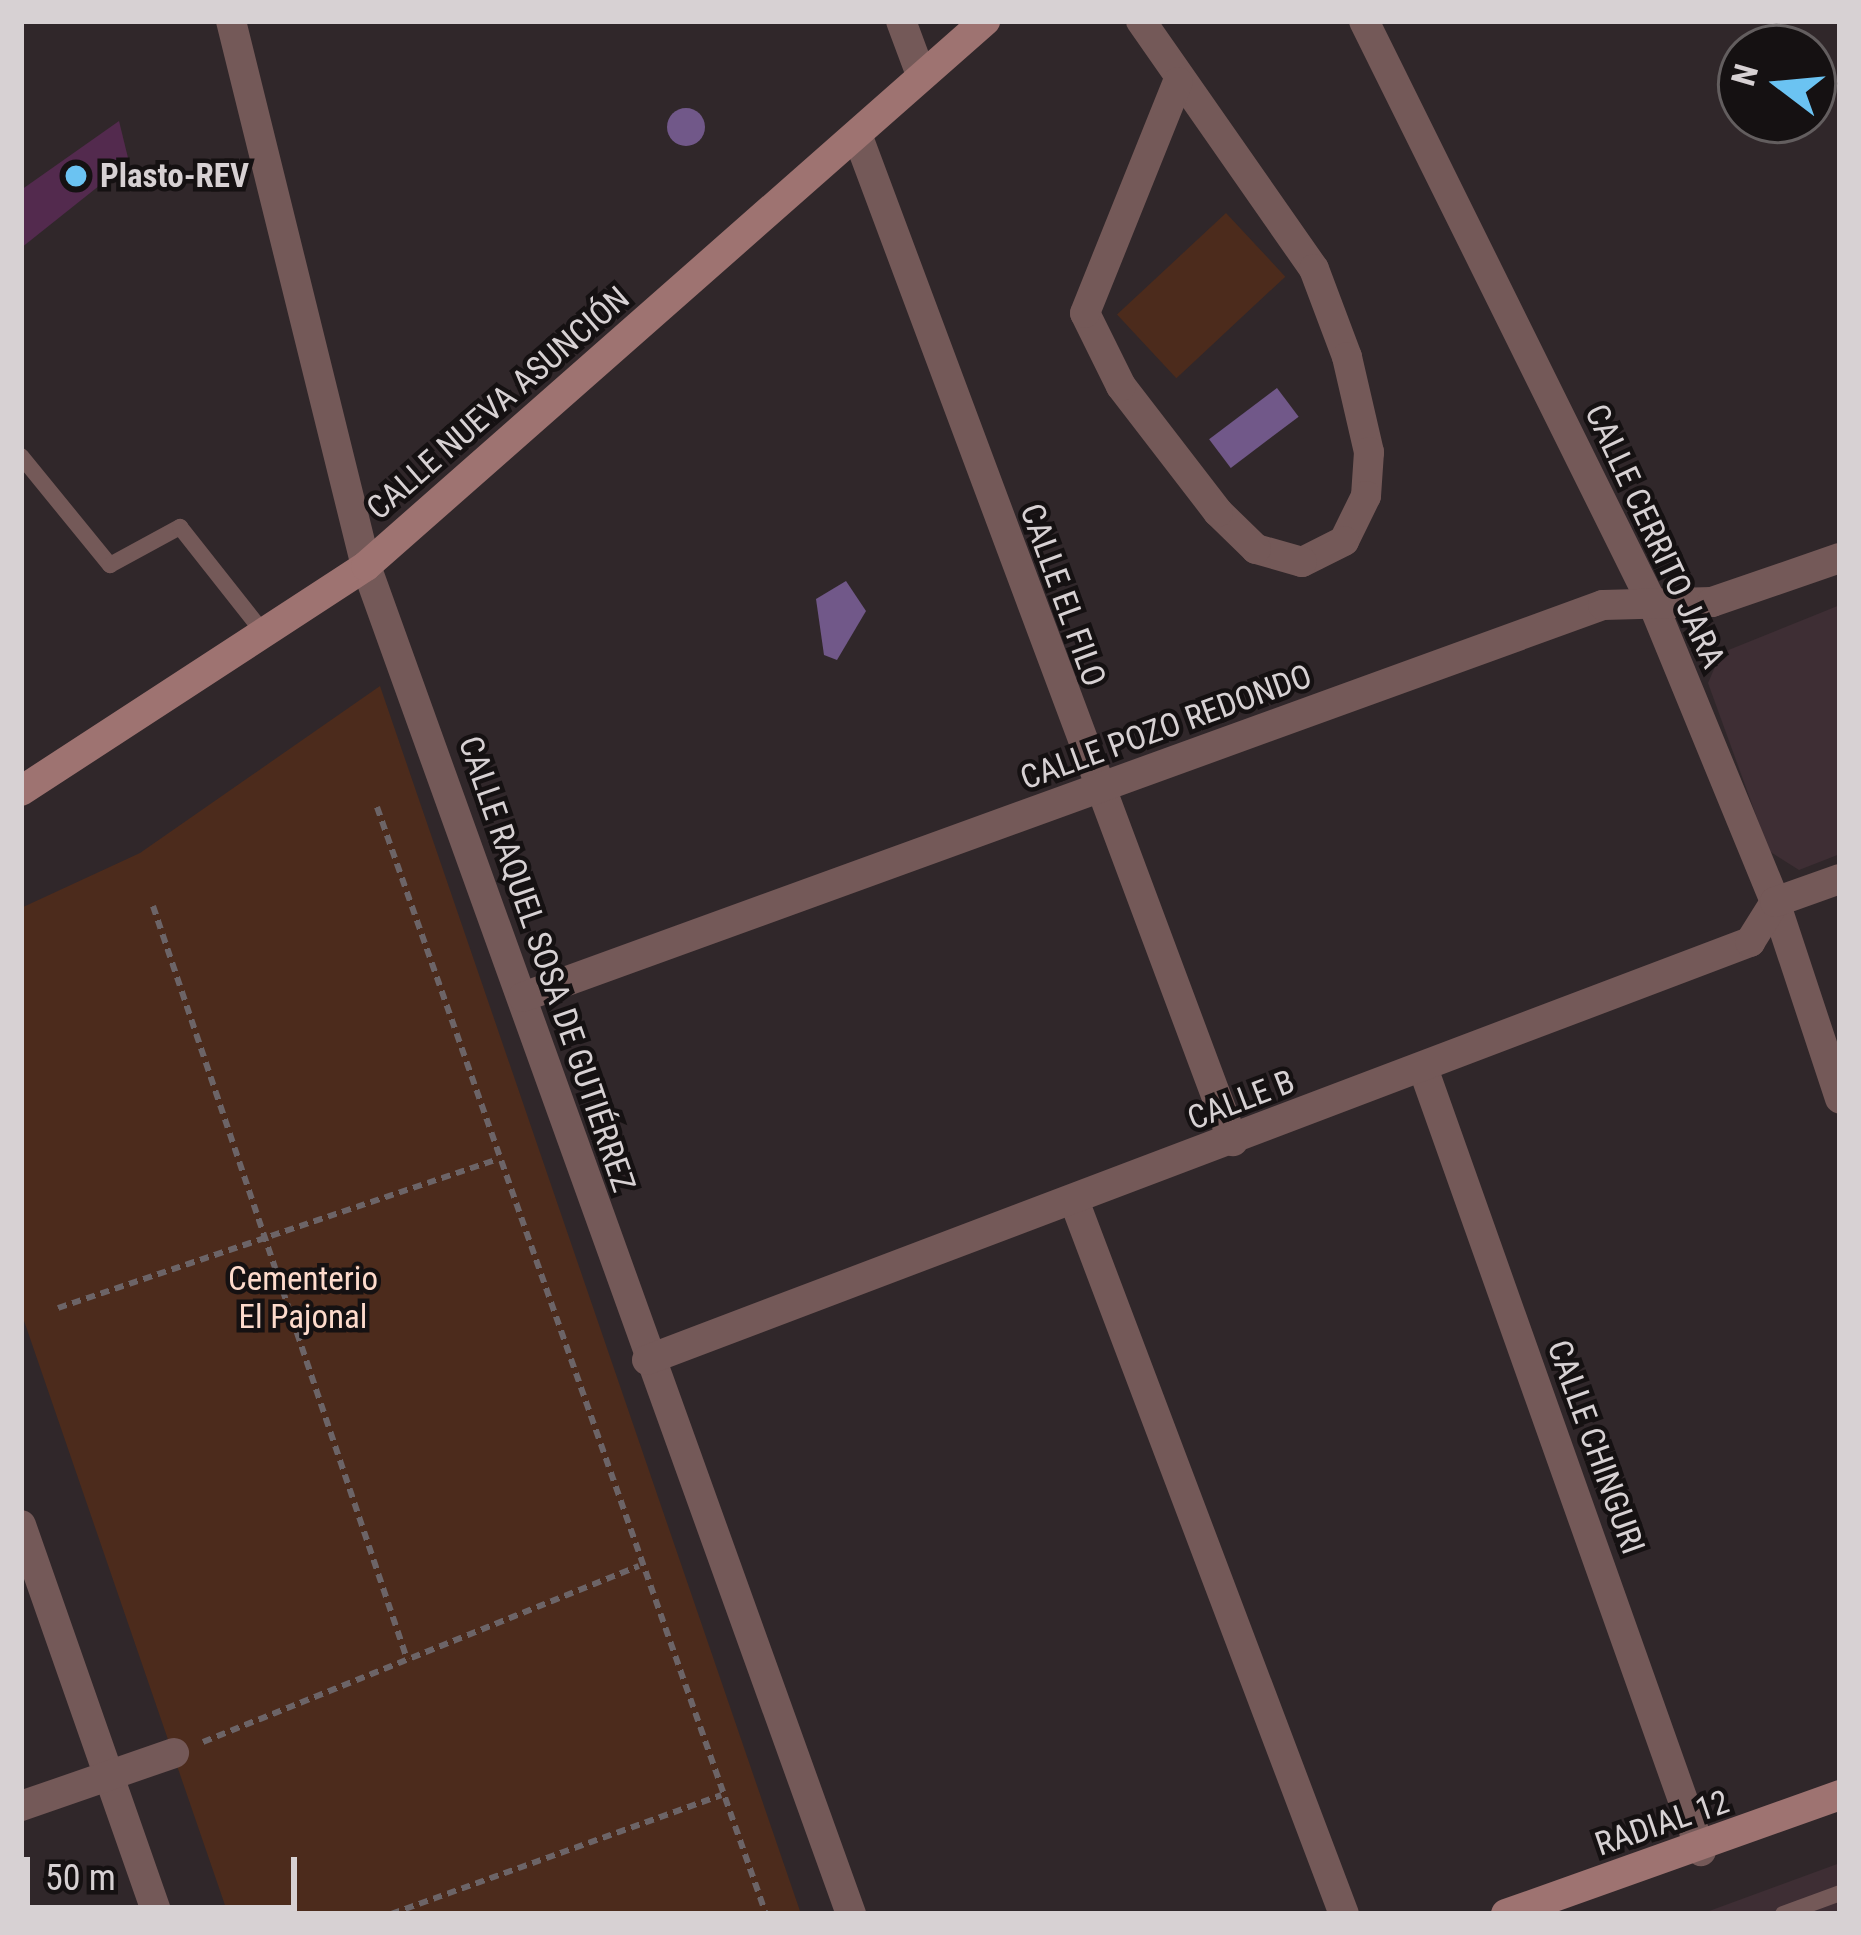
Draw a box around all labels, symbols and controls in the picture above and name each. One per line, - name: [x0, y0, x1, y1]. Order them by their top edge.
- north arrow: [1717, 24, 1837, 144]
- text: N: [1723, 60, 1766, 90]
- place label: Plasto-REV: [100, 156, 249, 196]
- marker: Plasto-REV: [63, 163, 89, 189]
- street label: CALLE NUEVA ASUNCIÓN: [359, 278, 637, 528]
- street label: CALLE CERRITO JARA: [1577, 398, 1733, 674]
- street label: CALLE EL FILO: [1012, 498, 1114, 692]
- street label: CALLE POZO REDONDO: [1015, 656, 1317, 798]
- street label: CALLE RAQUEL SOSA DE GUTIÉRREZ: [450, 731, 644, 1197]
- street label: CALLE B: [1182, 1062, 1300, 1138]
- park label: Cementerio El Pajonal: [228, 1259, 378, 1337]
- street label: CALLE CHINGURI: [1539, 1335, 1653, 1559]
- street label: RADIAL 12: [1590, 1782, 1734, 1864]
- scale bar: [30, 1833, 303, 1907]
- text: 50 m: [45, 1857, 116, 1899]

